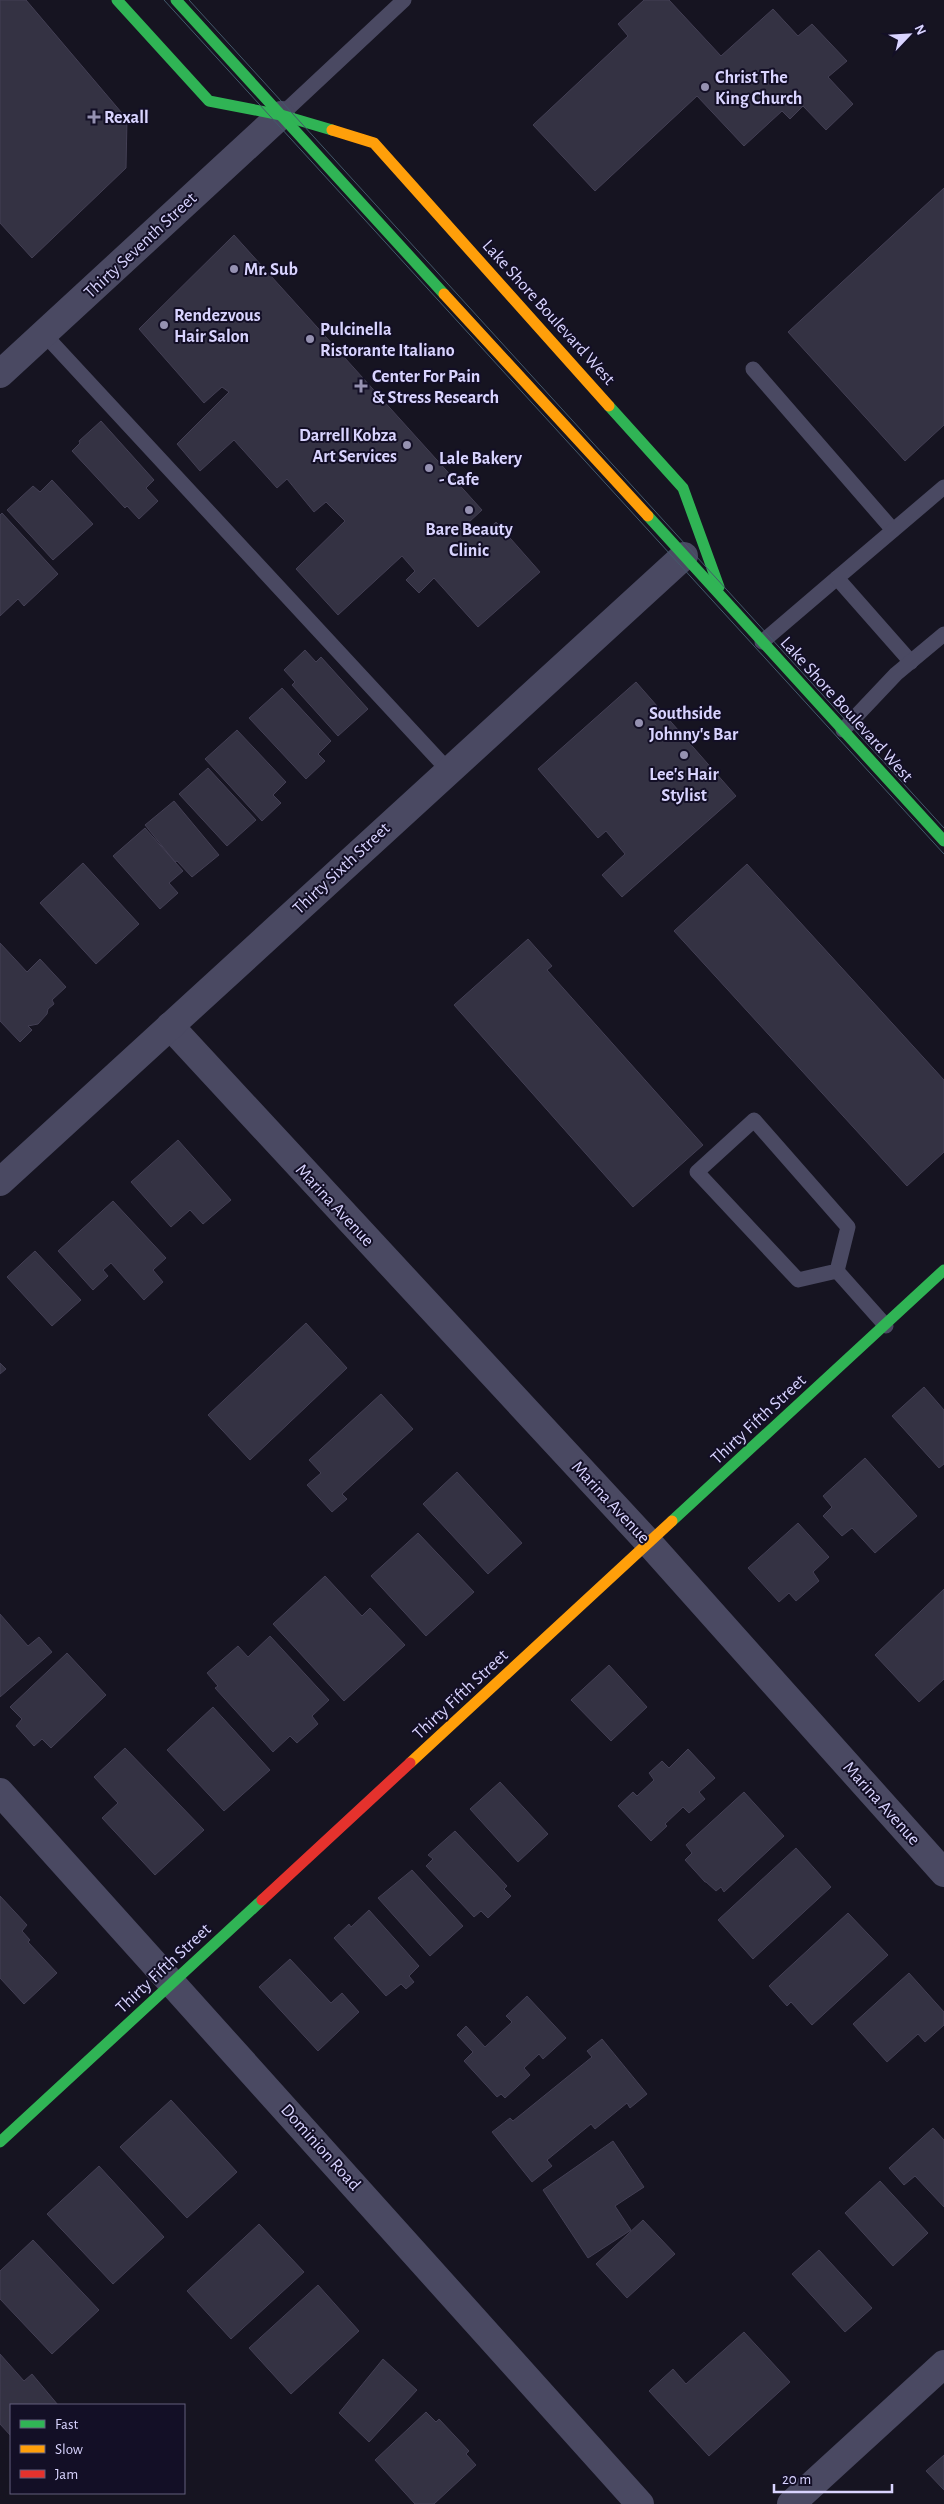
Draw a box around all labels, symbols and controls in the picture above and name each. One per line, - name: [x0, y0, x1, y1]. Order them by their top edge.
- north arrow: [884, 10, 934, 60]
- text: N: [911, 23, 928, 37]
- place label: Christ The King Church: [715, 69, 802, 108]
- marker: Christ The King Church: [699, 81, 711, 93]
- place label: Rexall: [104, 109, 149, 127]
- marker: Rexall: [88, 111, 100, 123]
- street label: Thirty Seventh Street: [81, 189, 201, 302]
- street label: Lake Shore Boulevard West: [479, 237, 618, 389]
- place label: Mr. Sub: [244, 261, 298, 279]
- marker: Mr. Sub: [228, 263, 240, 275]
- place label: Rendezvous Hair Salon: [174, 307, 261, 346]
- marker: Rendezvous Hair Salon: [158, 319, 170, 331]
- place label: Pulcinella Ristorante Italiano: [320, 321, 455, 360]
- marker: Pulcinella Ristorante Italiano: [304, 333, 316, 345]
- place label: Center For Pain & Stress Research: [372, 368, 499, 407]
- marker: Center For Pain & Stress Research: [354, 379, 368, 393]
- place label: Darrell Kobza Art Services: [299, 427, 397, 466]
- marker: Darrell Kobza Art Services: [401, 439, 413, 451]
- place label: Lale Bakery - Cafe: [439, 450, 523, 489]
- marker: Lale Bakery - Cafe: [423, 462, 435, 474]
- marker: Bare Beauty Clinic: [463, 504, 475, 516]
- place label: Bare Beauty Clinic: [425, 521, 514, 560]
- street label: Lake Shore Boulevard West: [777, 634, 916, 786]
- place label: Southside Johnny's Bar: [649, 705, 739, 744]
- marker: Southside Johnny's Bar: [633, 717, 645, 729]
- marker: Lee's Hair Stylist: [678, 749, 690, 761]
- place label: Lee's Hair Stylist: [649, 766, 719, 805]
- street label: Thirty Sixth Street: [290, 819, 394, 918]
- street label: Marina Avenue: [292, 1161, 377, 1250]
- street label: Thirty Fifth Street: [708, 1371, 810, 1468]
- street label: Marina Avenue: [568, 1458, 653, 1547]
- street label: Thirty Fifth Street: [410, 1646, 512, 1743]
- street label: Marina Avenue: [839, 1758, 923, 1849]
- street label: Thirty Fifth Street: [113, 1920, 215, 2017]
- street label: Dominion Road: [277, 2101, 364, 2194]
- legend: [10, 2404, 185, 2494]
- text: Fast: [55, 2417, 79, 2432]
- text: Slow: [55, 2442, 83, 2457]
- scale bar: [774, 2462, 892, 2494]
- text: Jam: [55, 2467, 78, 2482]
- text: 20 m: [782, 2472, 811, 2487]

